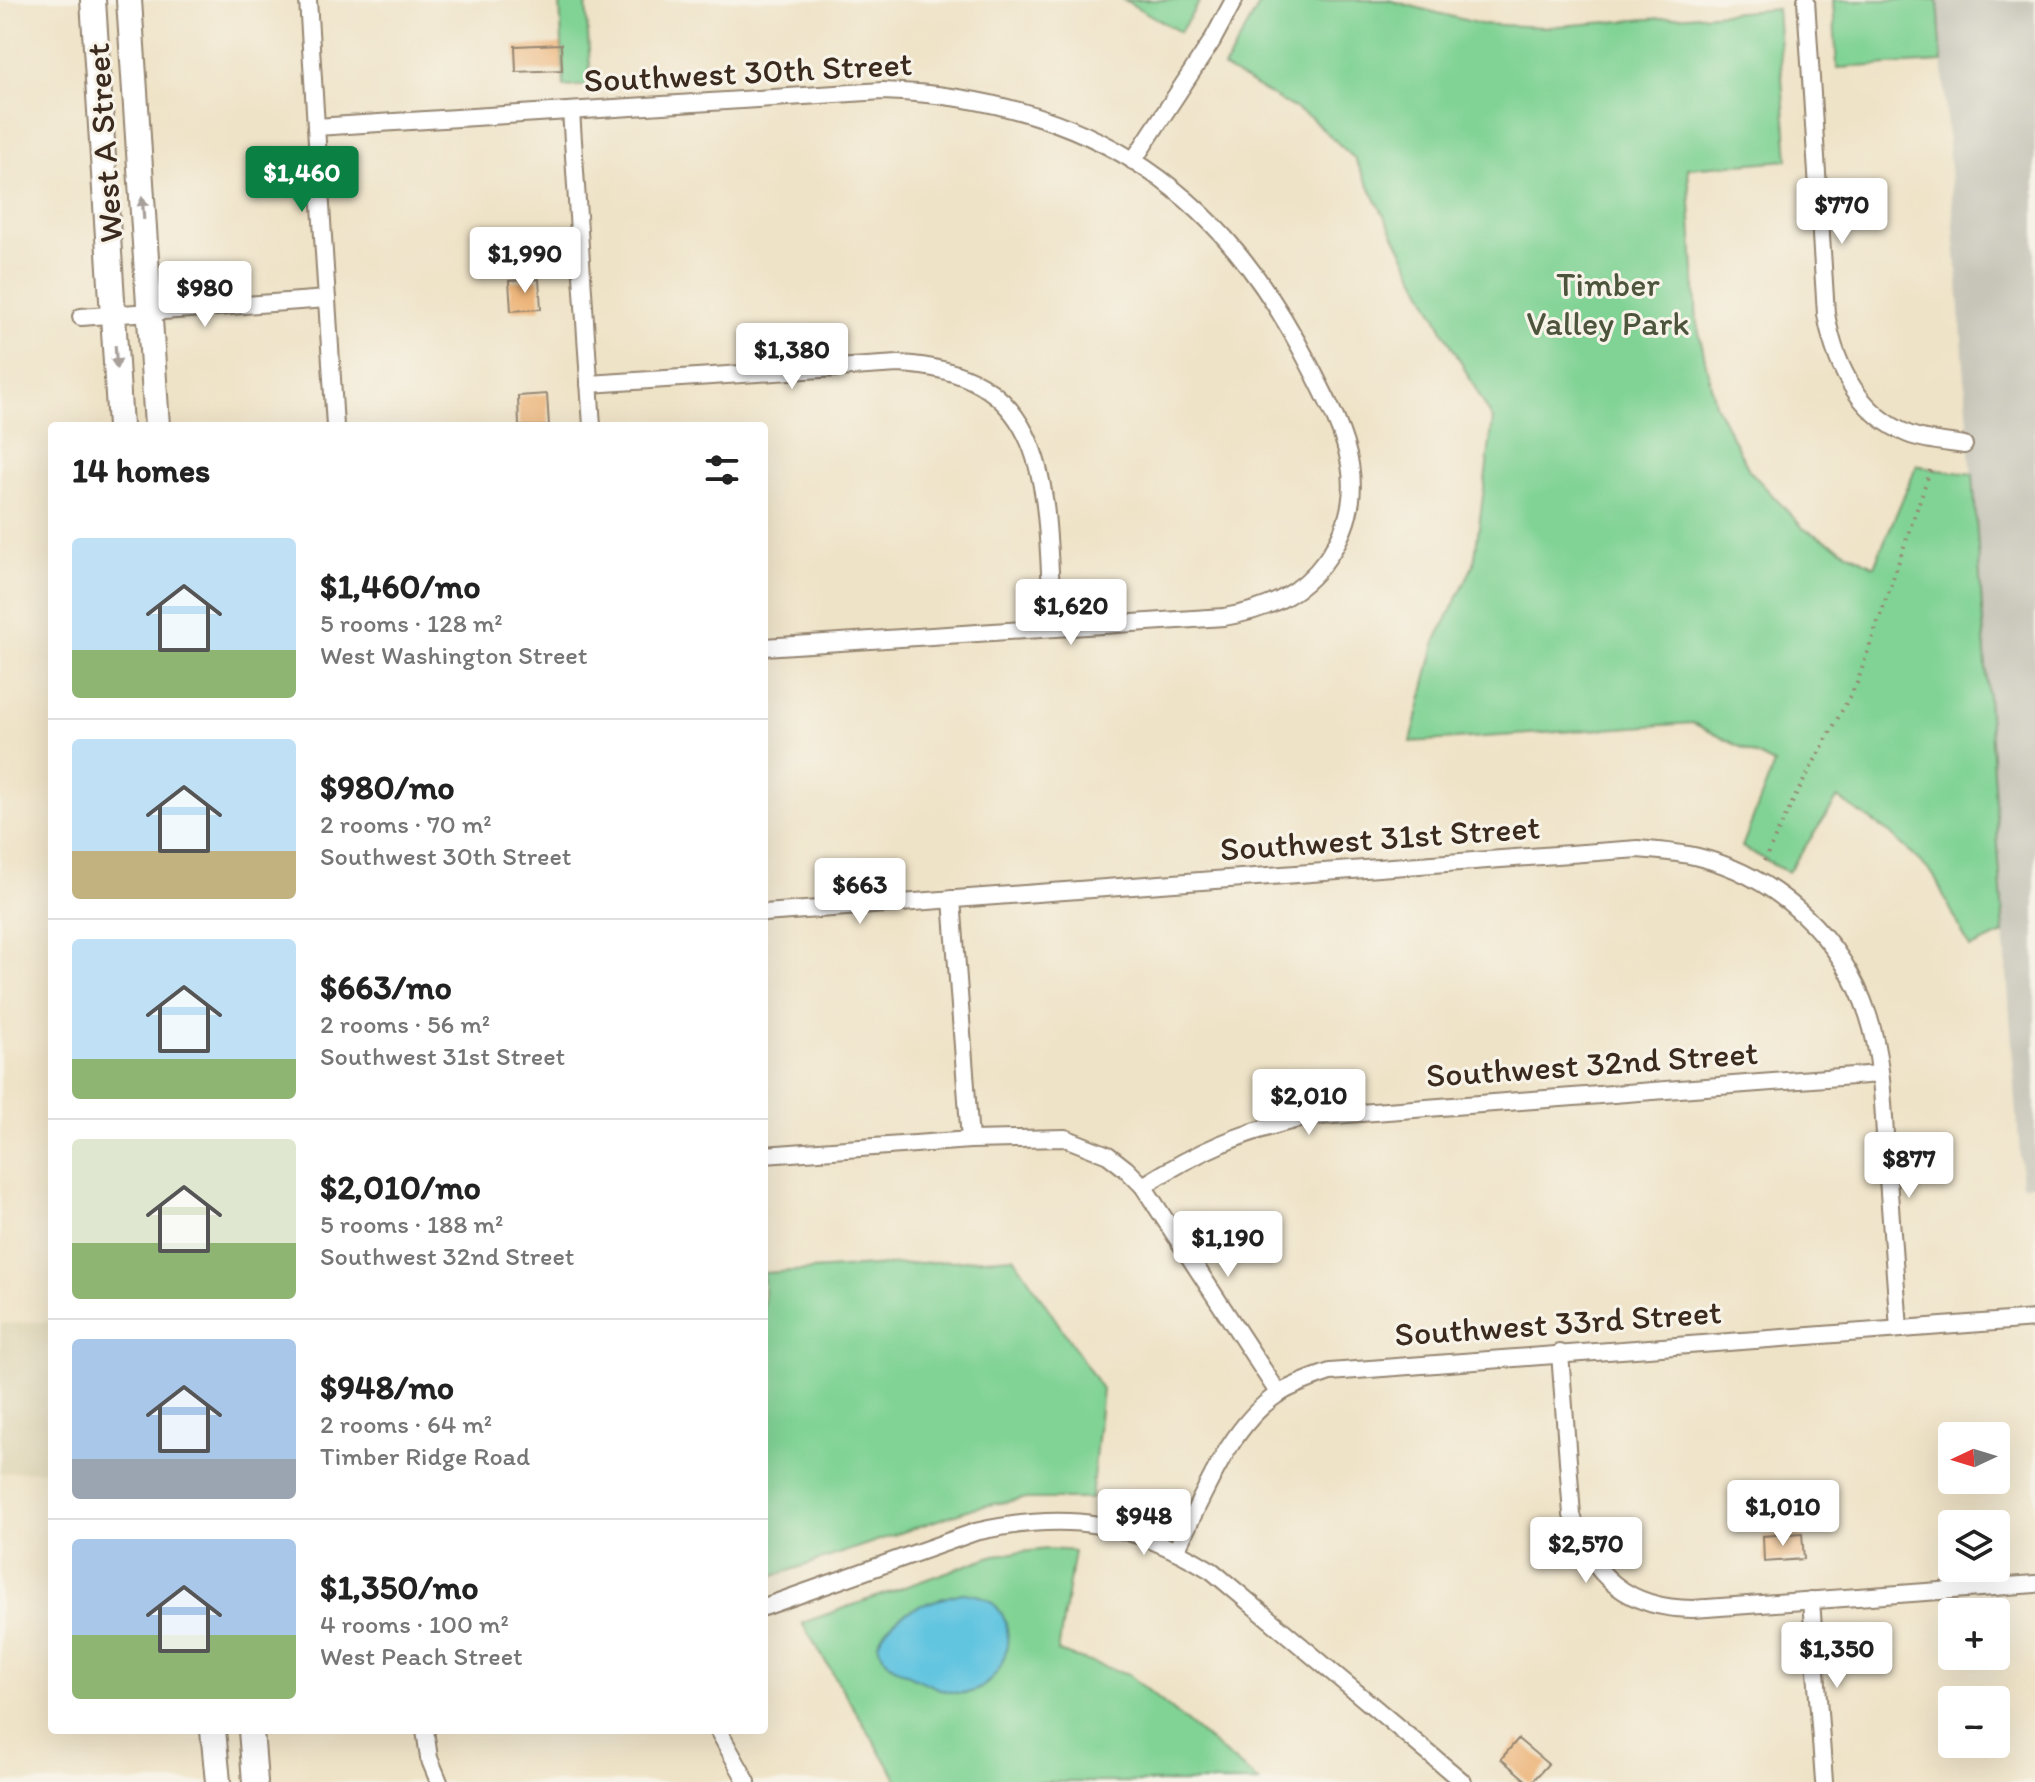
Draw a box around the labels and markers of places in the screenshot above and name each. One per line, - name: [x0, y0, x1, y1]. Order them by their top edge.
- pin: $1,460: [237, 146, 367, 214]
- pin: $770: [1795, 178, 1889, 246]
- pin: $1,990: [460, 227, 590, 295]
- pin: $980: [158, 261, 252, 329]
- pin: $1,380: [727, 323, 857, 391]
- pin: $1,620: [1006, 579, 1136, 647]
- pin: $663: [813, 858, 907, 926]
- pin: $2,010: [1244, 1069, 1374, 1137]
- pin: $877: [1862, 1132, 1956, 1200]
- pin: $1,190: [1163, 1211, 1293, 1279]
- pin: $1,010: [1718, 1480, 1848, 1548]
- pin: $948: [1097, 1489, 1191, 1557]
- pin: $2,570: [1521, 1517, 1651, 1585]
- pin: $1,350: [1772, 1622, 1902, 1690]

